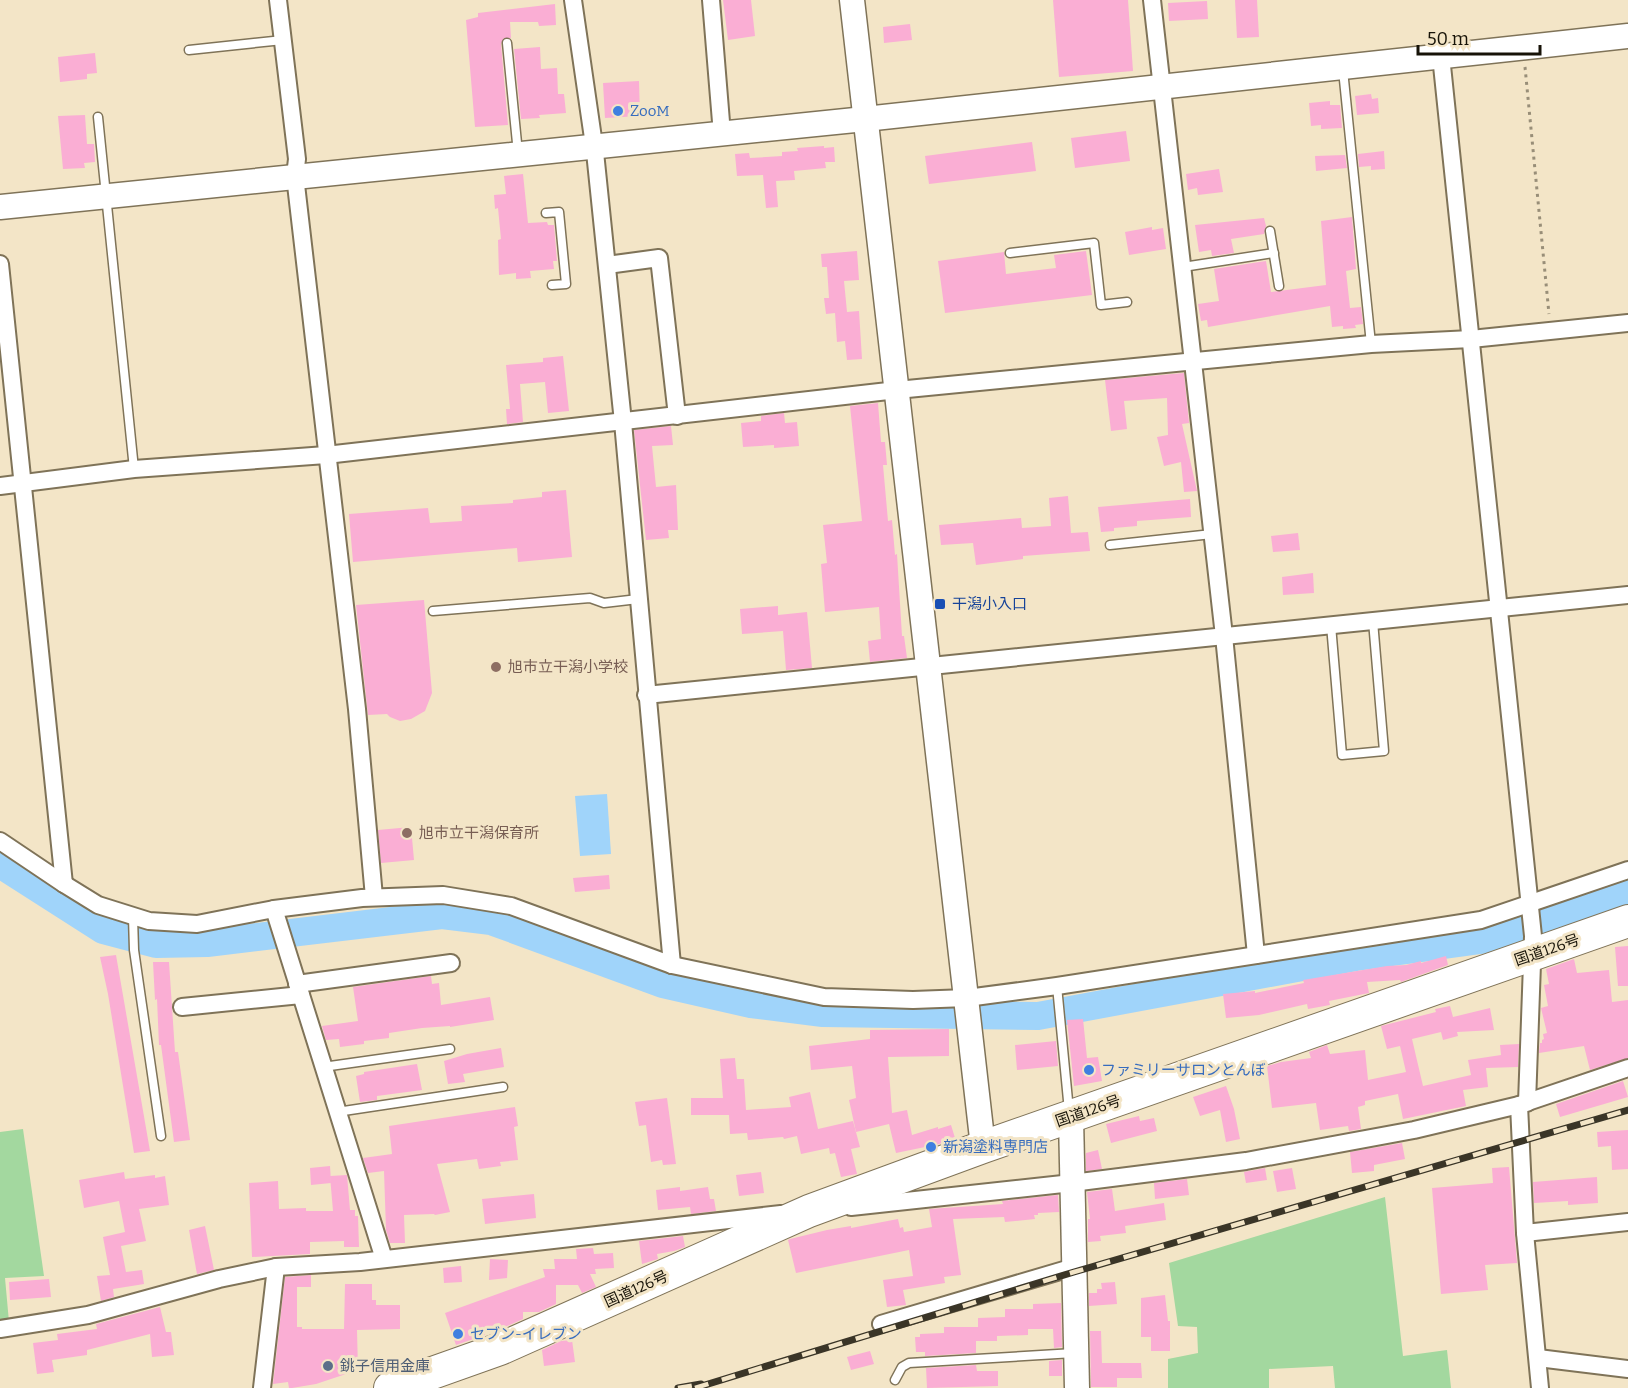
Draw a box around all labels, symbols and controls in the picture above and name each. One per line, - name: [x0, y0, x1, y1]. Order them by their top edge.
- scale bar: [1418, 18, 1540, 56]
- text: 50 m: [1427, 28, 1469, 50]
- place label: ZooM: [630, 102, 670, 120]
- marker: ZooM: [611, 104, 625, 118]
- place label: 干潟小入口: [952, 595, 1027, 613]
- marker: 干潟小入口: [933, 597, 947, 611]
- place label: 旭市立干潟小学校: [508, 658, 628, 676]
- marker: 旭市立干潟小学校: [489, 660, 503, 674]
- place label: 旭市立干潟保育所: [419, 824, 539, 842]
- marker: 旭市立干潟保育所: [400, 826, 414, 840]
- street label: 国道126号: [1512, 930, 1582, 970]
- place label: ファミリーサロンとんぼ: [1101, 1061, 1266, 1079]
- marker: ファミリーサロンとんぼ: [1082, 1063, 1096, 1077]
- street label: 国道126号: [1053, 1091, 1123, 1131]
- place label: 新潟塗料専門店: [943, 1138, 1048, 1156]
- marker: 新潟塗料専門店: [924, 1140, 938, 1154]
- street label: 国道126号: [601, 1267, 671, 1311]
- place label: セブン-イレブン: [470, 1325, 582, 1343]
- marker: セブン-イレブン: [451, 1327, 465, 1341]
- place label: 銚子信用金庫: [340, 1357, 430, 1375]
- marker: 銚子信用金庫: [321, 1359, 335, 1373]

